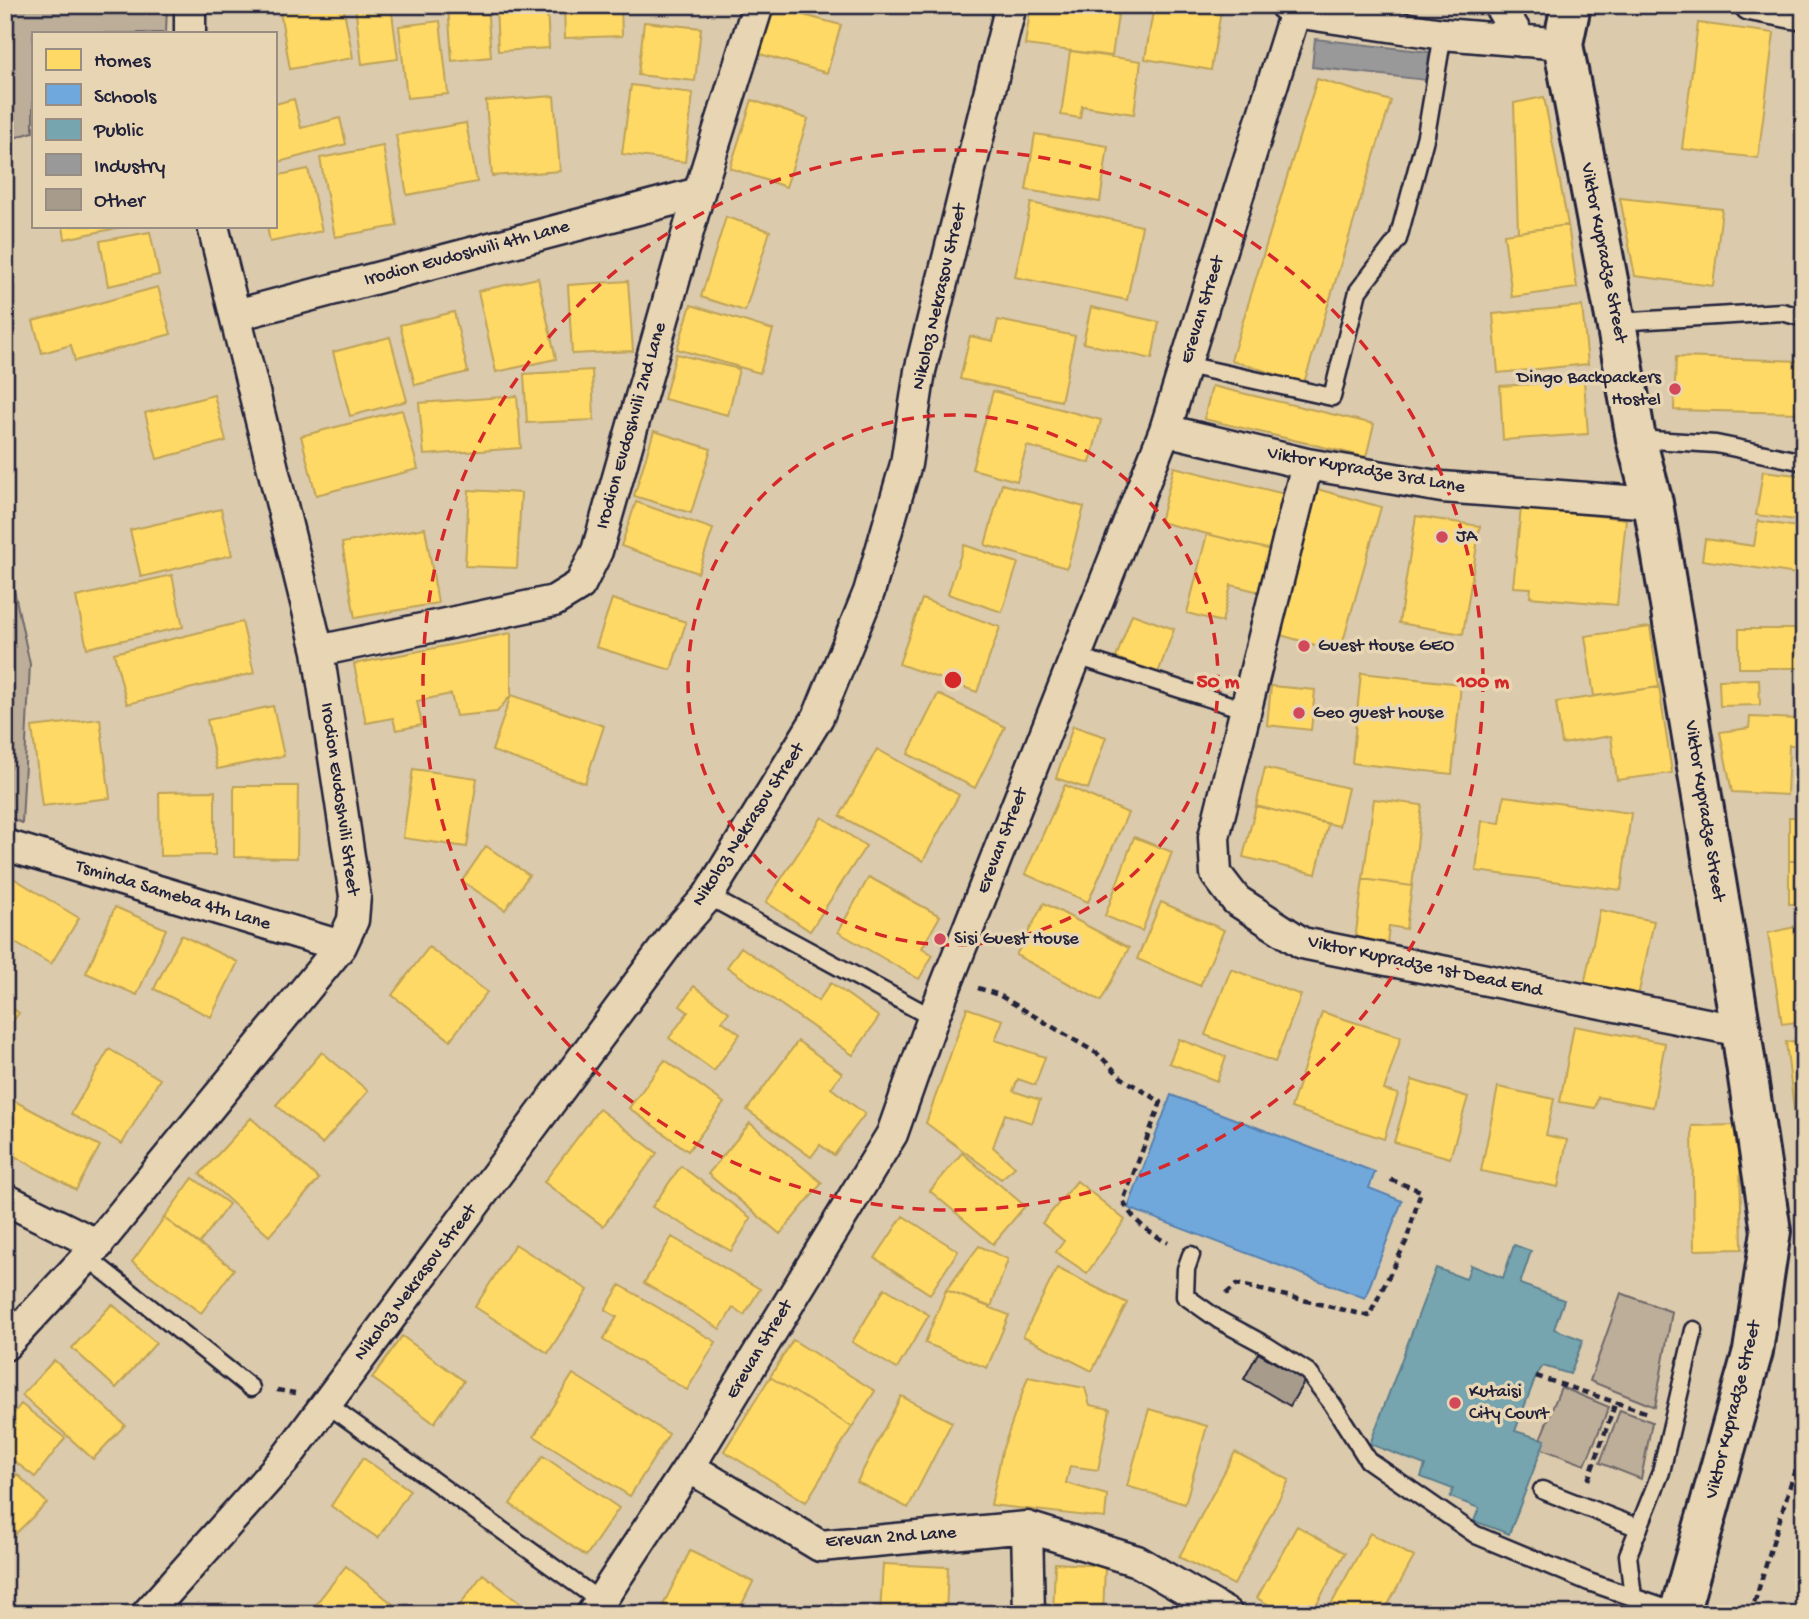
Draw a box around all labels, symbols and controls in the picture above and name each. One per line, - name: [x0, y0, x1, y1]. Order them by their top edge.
- legend: [32, 32, 276, 228]
- text: Homes: [94, 50, 152, 75]
- text: Schools: [94, 86, 158, 111]
- text: Public: [93, 120, 144, 145]
- text: Industry: [94, 156, 165, 181]
- street label: Viktor Kupradze Street: [1574, 160, 1632, 347]
- text: Other: [94, 190, 146, 215]
- street label: Nikoloz Nekrasov Street: [907, 200, 973, 392]
- street label: Irodion Evdoshvili 4th Lane: [362, 215, 572, 292]
- street label: Erevan Street: [1176, 251, 1231, 367]
- street label: Irodion Evdoshvili 2nd Lane: [591, 320, 673, 532]
- place label: Dingo Backpackers Hostel: [1515, 367, 1662, 412]
- marker: Dingo Backpackers Hostel: [1667, 381, 1683, 397]
- street label: Viktor Kupradze 3rd Lane: [1264, 442, 1467, 500]
- place label: JA: [1456, 526, 1479, 549]
- marker: JA: [1434, 529, 1450, 545]
- place label: Guest House GEO: [1318, 635, 1455, 658]
- marker: Guest House GEO: [1296, 638, 1312, 654]
- centre of rings: [941, 668, 965, 692]
- text: 50 m: [1197, 671, 1240, 696]
- text: 100 m: [1456, 671, 1509, 696]
- street label: Irodion Evdoshvili Street: [314, 701, 364, 899]
- place label: Geo guest house: [1313, 702, 1444, 725]
- marker: Geo guest house: [1291, 705, 1307, 721]
- street label: Viktor Kupradze Street: [1678, 718, 1730, 905]
- street label: Nikoloz Nekrasov Street: [688, 737, 812, 911]
- street label: Erevan Street: [972, 783, 1035, 897]
- street label: Tsminda Sameba 4th Lane: [72, 855, 273, 937]
- place label: Sisi Guest House: [954, 928, 1079, 951]
- marker: Sisi Guest House: [932, 931, 948, 947]
- street label: Viktor Kupradze 1st Dead End: [1305, 931, 1546, 1003]
- street label: Nikoloz Nekrasov Street: [350, 1198, 484, 1366]
- street label: Erevan Street: [721, 1294, 800, 1404]
- street label: Viktor Kupradze Street: [1701, 1317, 1768, 1502]
- place label: Kutaisi City Court: [1469, 1381, 1551, 1426]
- marker: Kutaisi City Court: [1447, 1395, 1463, 1411]
- street label: Erevan 2nd Lane: [825, 1522, 957, 1554]

